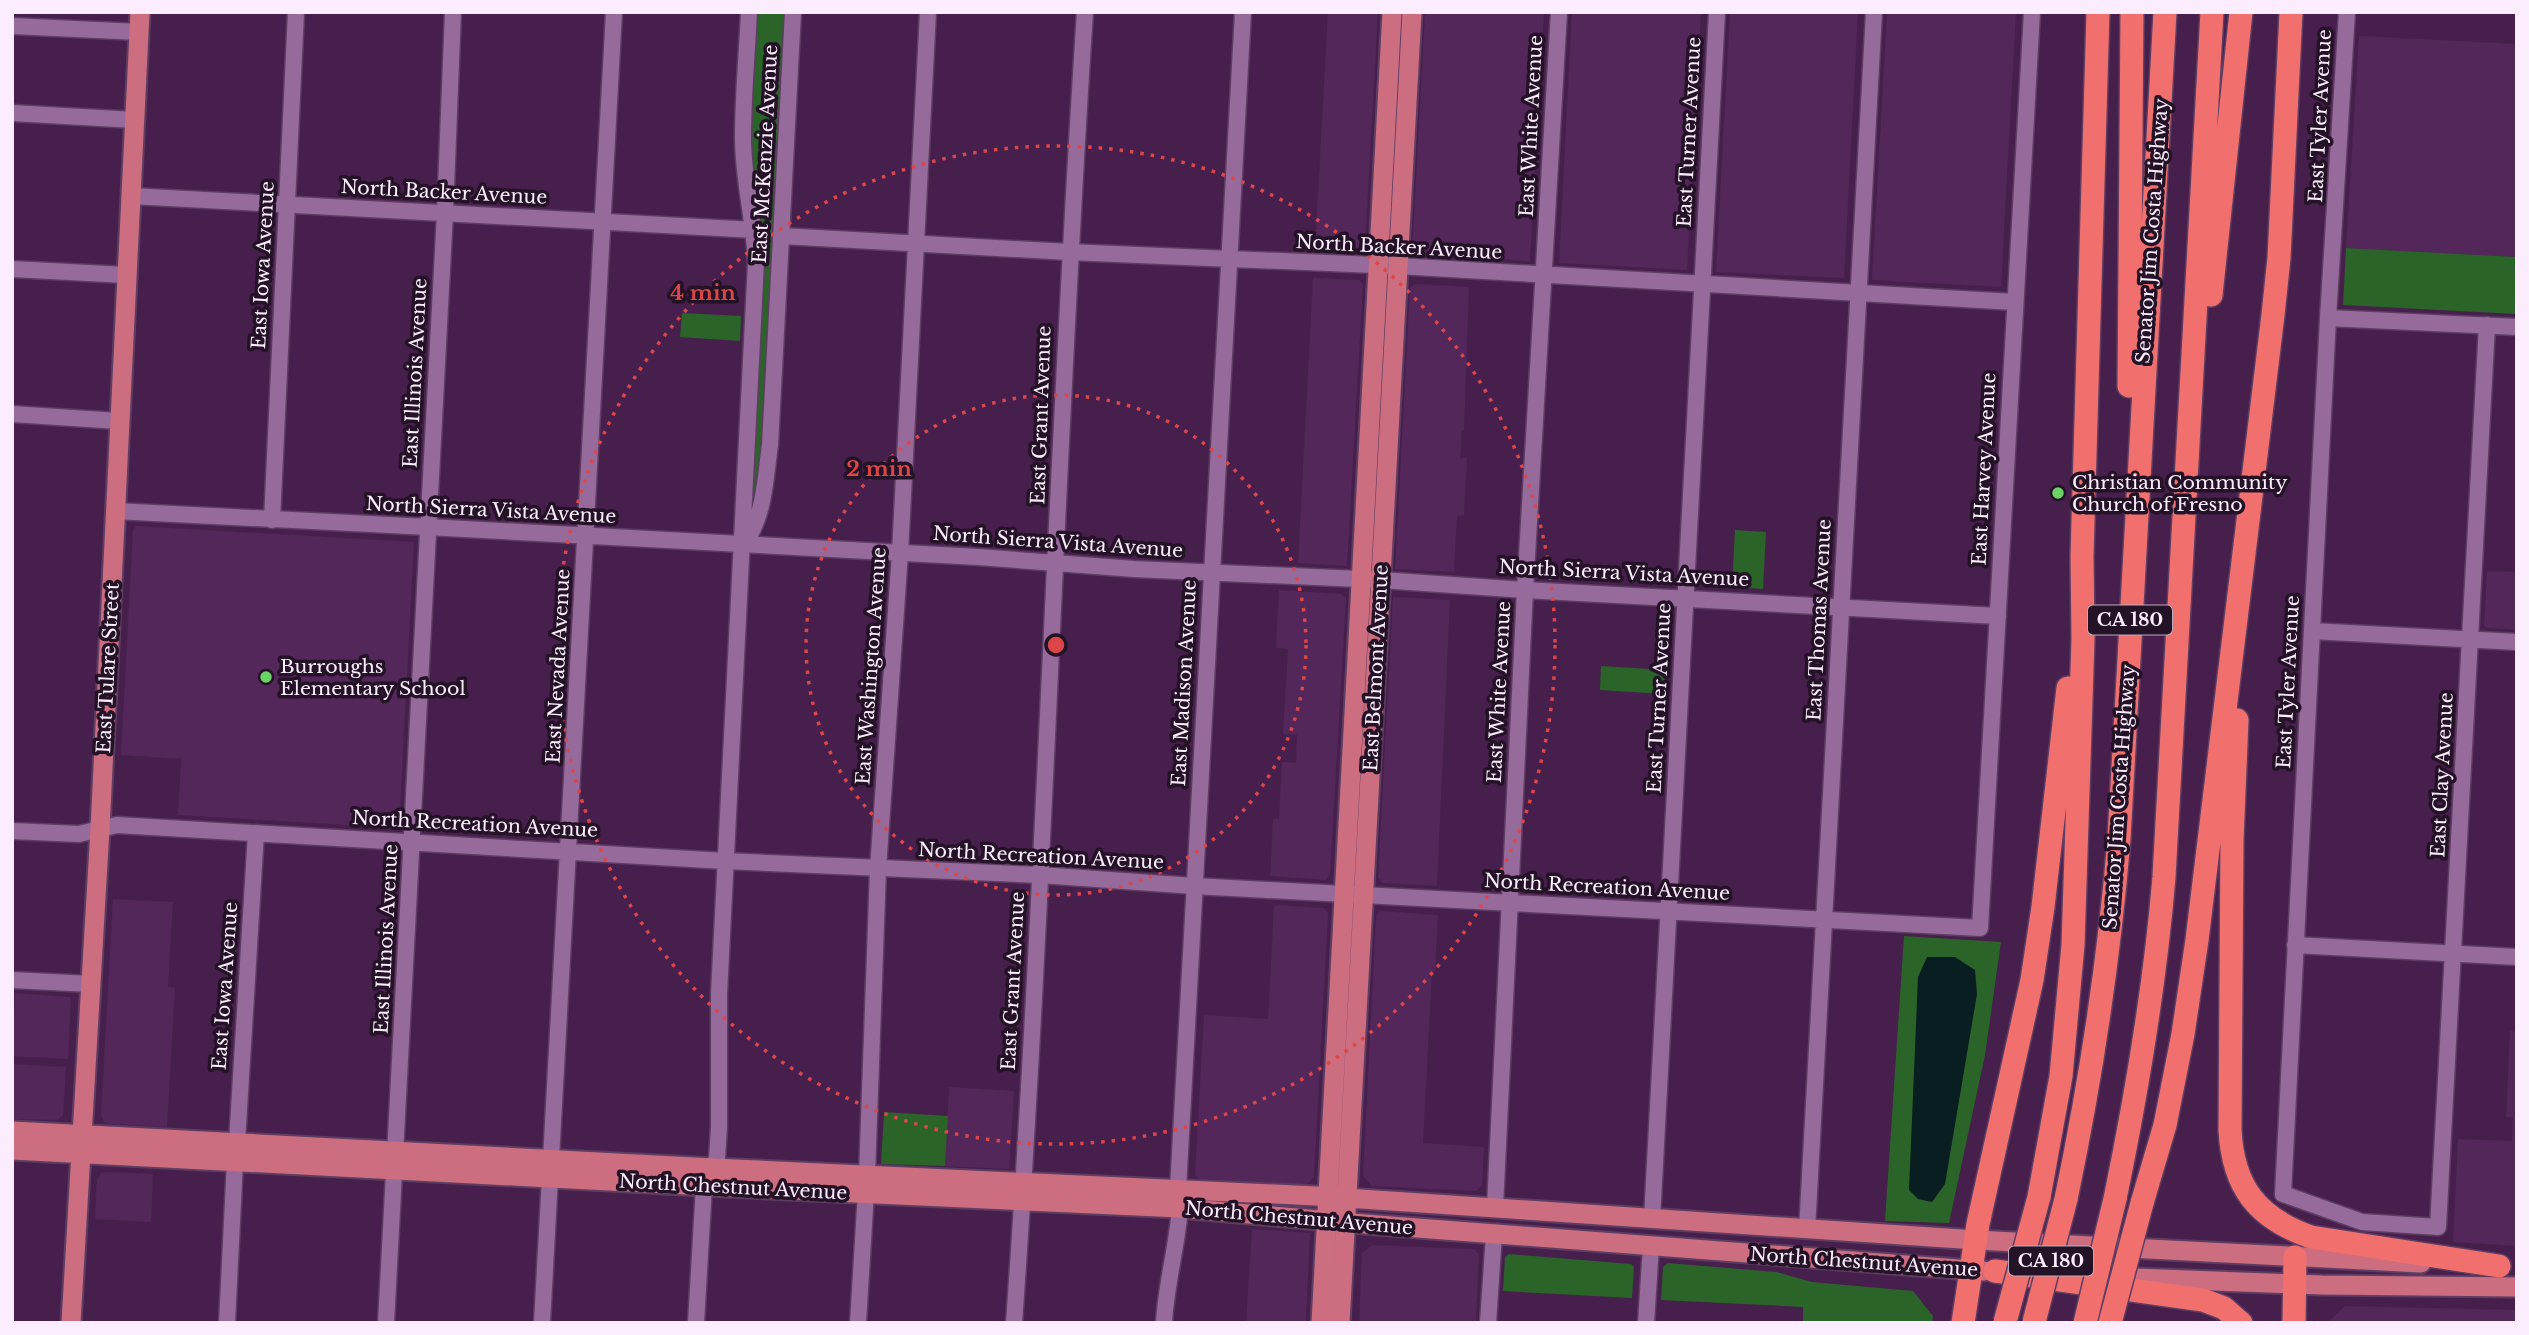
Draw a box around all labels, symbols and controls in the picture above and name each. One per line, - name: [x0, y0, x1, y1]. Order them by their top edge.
- street label: East Tyler Avenue: [2304, 29, 2336, 203]
- street label: East White Avenue: [1515, 34, 1547, 218]
- street label: East Turner Avenue: [1673, 36, 1705, 228]
- street label: East McKenzie Avenue: [748, 44, 782, 264]
- street label: Senator Jim Costa Highway: [2131, 98, 2173, 364]
- street label: North Backer Avenue: [340, 175, 548, 209]
- street label: East Iowa Avenue: [247, 180, 279, 350]
- street label: North Backer Avenue: [1295, 230, 1503, 264]
- street label: East Illinois Avenue: [399, 278, 431, 468]
- text: 4 min: [670, 280, 736, 306]
- street label: East Grant Avenue: [1026, 325, 1056, 505]
- street label: East Harvey Avenue: [1967, 372, 2001, 566]
- text: 2 min: [846, 456, 912, 482]
- place label: Christian Community Church of Fresno: [2072, 471, 2287, 516]
- marker: Christian Community Church of Fresno: [2050, 485, 2066, 501]
- street label: North Sierra Vista Avenue: [365, 492, 617, 528]
- street label: East Thomas Avenue: [1802, 518, 1836, 722]
- street label: North Sierra Vista Avenue: [932, 522, 1184, 562]
- street label: East Washington Avenue: [851, 546, 891, 786]
- street label: North Sierra Vista Avenue: [1498, 555, 1750, 591]
- street label: East Belmont Avenue: [1359, 564, 1393, 772]
- street label: East Nevada Avenue: [541, 568, 575, 764]
- street label: East Madison Avenue: [1167, 579, 1201, 787]
- street label: East Tulare Street: [92, 581, 124, 754]
- street label: East Tyler Avenue: [2272, 595, 2304, 769]
- street label: East White Avenue: [1483, 600, 1515, 784]
- street label: East Turner Avenue: [1643, 602, 1675, 794]
- road number: CA 180: [2088, 606, 2172, 634]
- centre of rings: [1044, 633, 1068, 657]
- place label: Burroughs Elementary School: [280, 655, 466, 700]
- street label: Senator Jim Costa Highway: [2098, 664, 2140, 930]
- marker: Burroughs Elementary School: [258, 669, 274, 685]
- street label: East Clay Avenue: [2426, 692, 2458, 858]
- street label: North Recreation Avenue: [351, 806, 599, 842]
- street label: North Recreation Avenue: [917, 838, 1165, 874]
- street label: East Illinois Avenue: [370, 844, 402, 1034]
- street label: North Recreation Avenue: [1483, 869, 1731, 905]
- street label: East Grant Avenue: [997, 891, 1029, 1071]
- street label: East Iowa Avenue: [208, 901, 242, 1071]
- street label: North Chestnut Avenue: [618, 1170, 848, 1204]
- street label: North Chestnut Avenue: [1184, 1197, 1414, 1239]
- street label: North Chestnut Avenue: [1749, 1243, 1979, 1281]
- road number: CA 180: [2009, 1246, 2093, 1276]

